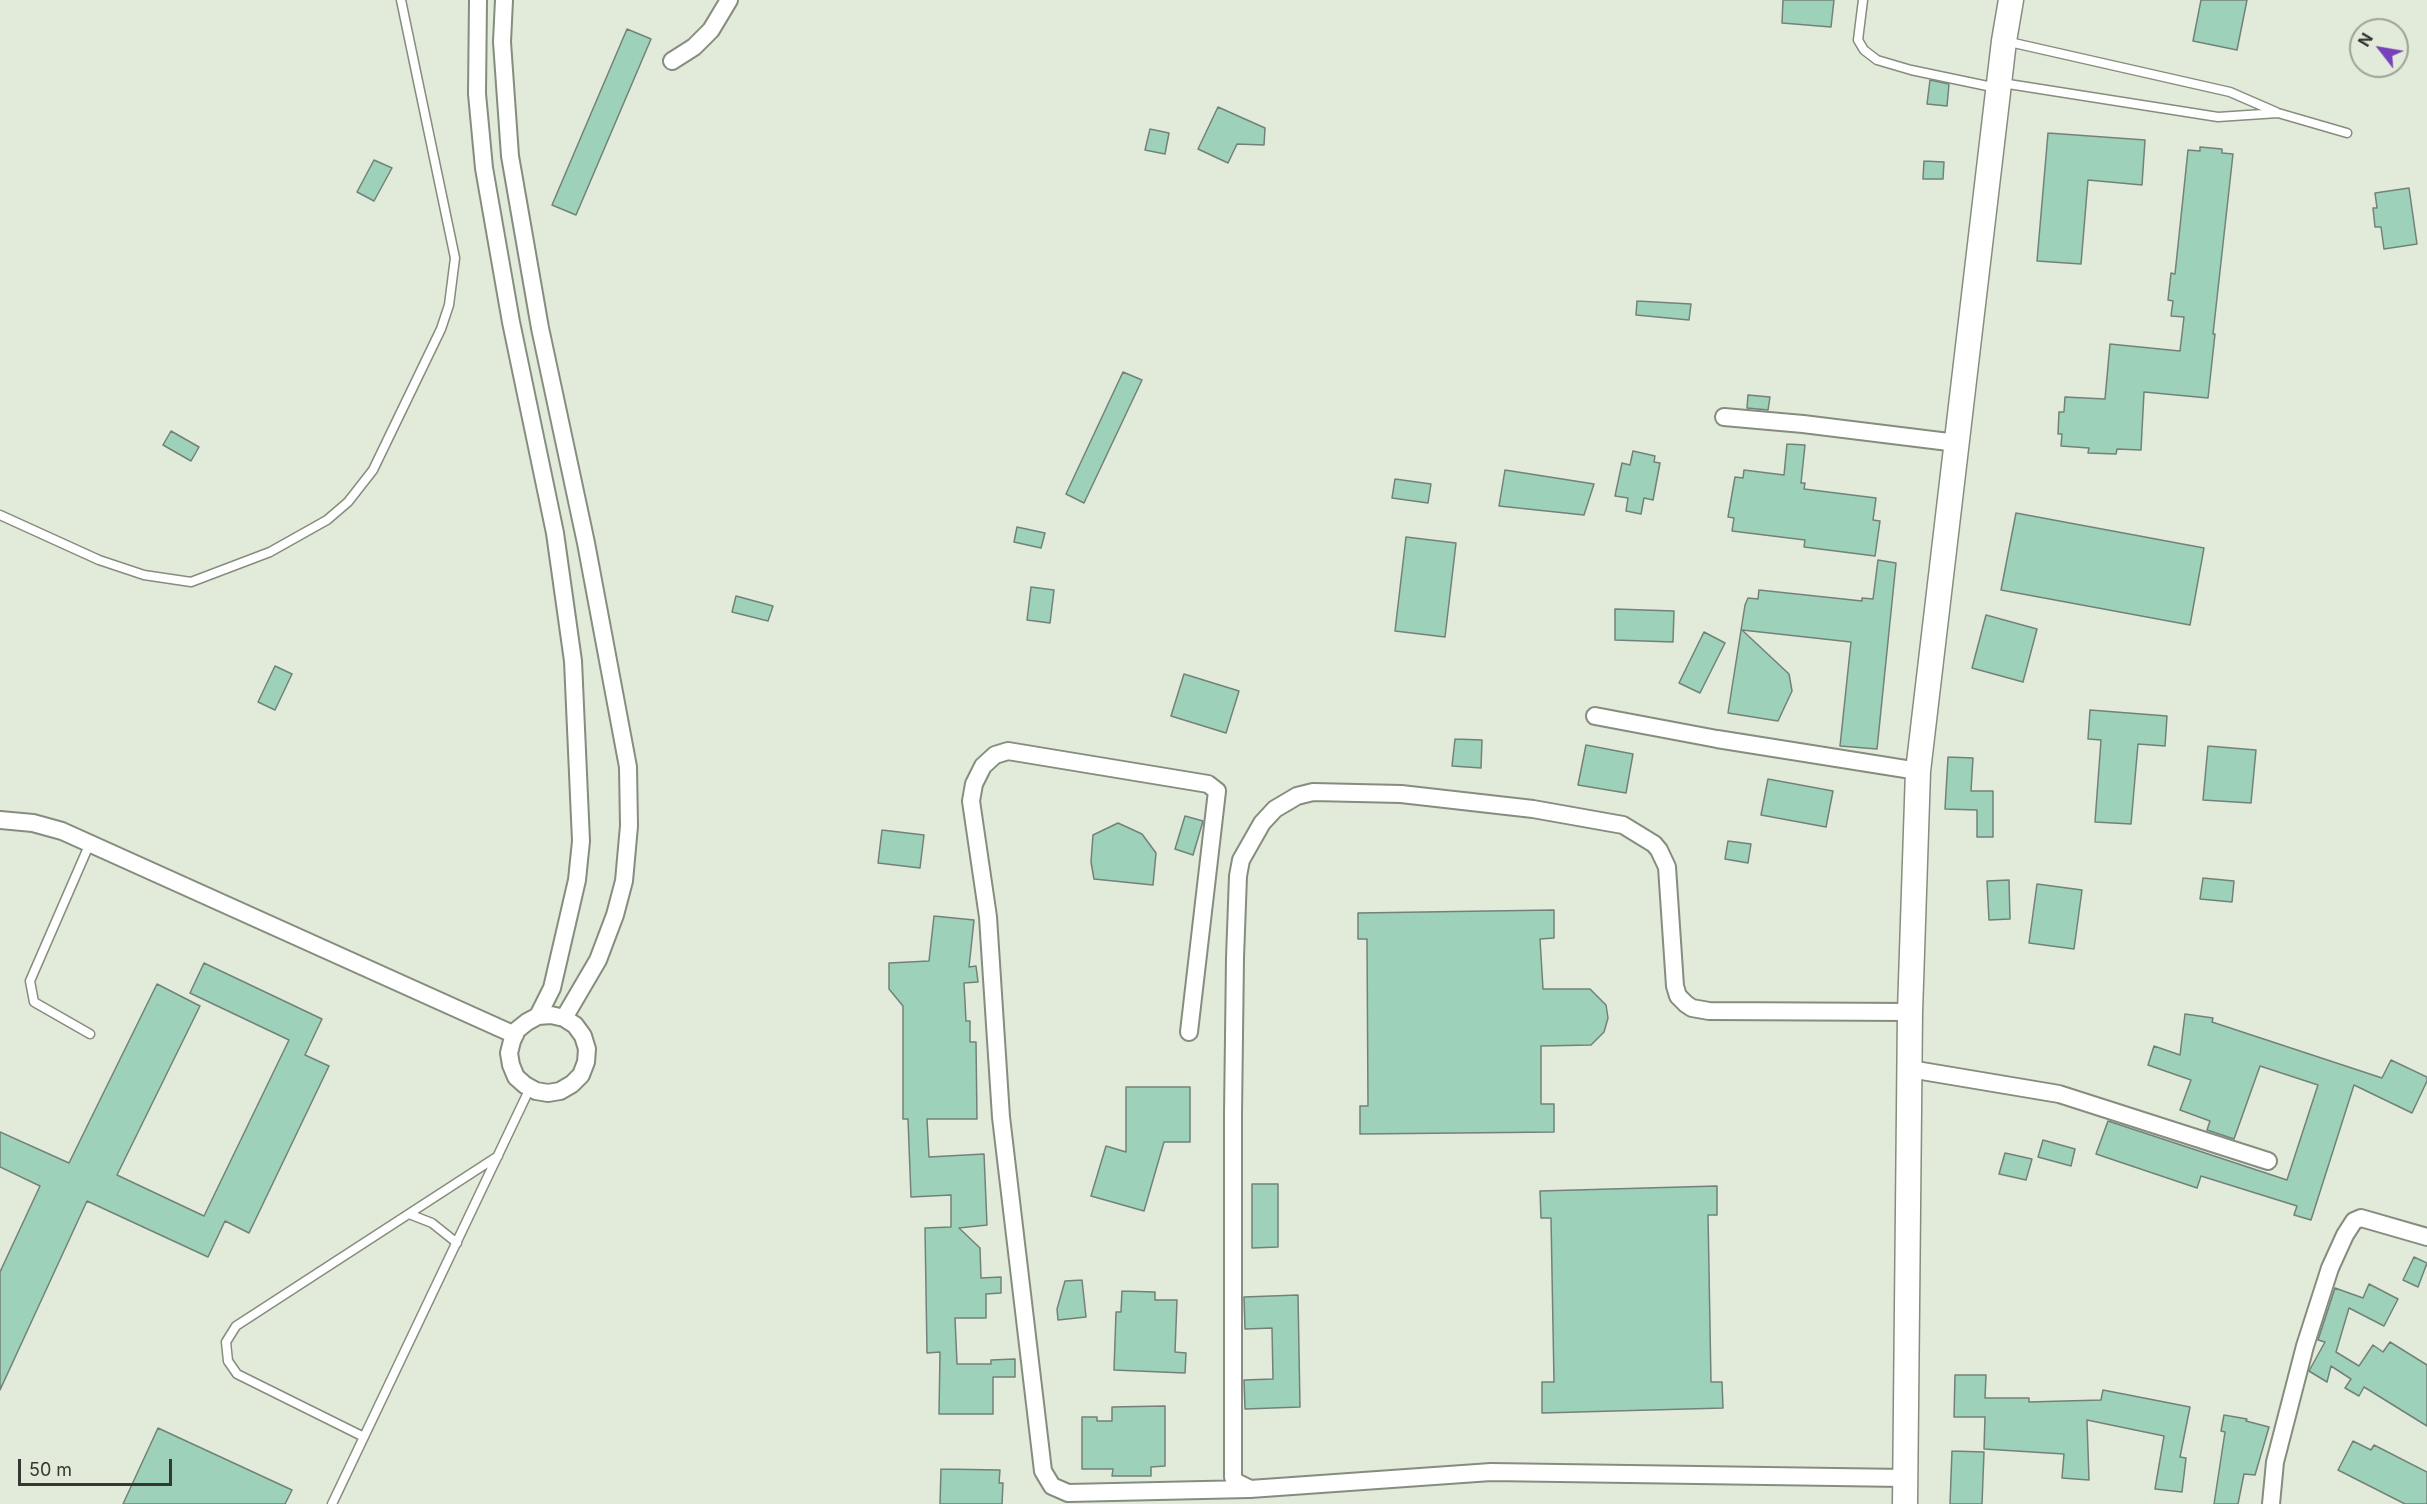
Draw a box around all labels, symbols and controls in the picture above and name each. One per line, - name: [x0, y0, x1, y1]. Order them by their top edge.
- north arrow: [2349, 18, 2409, 78]
- text: N: [2354, 29, 2377, 50]
- scale bar: [21, 1447, 176, 1485]
- text: 50 m: [29, 1459, 72, 1480]

